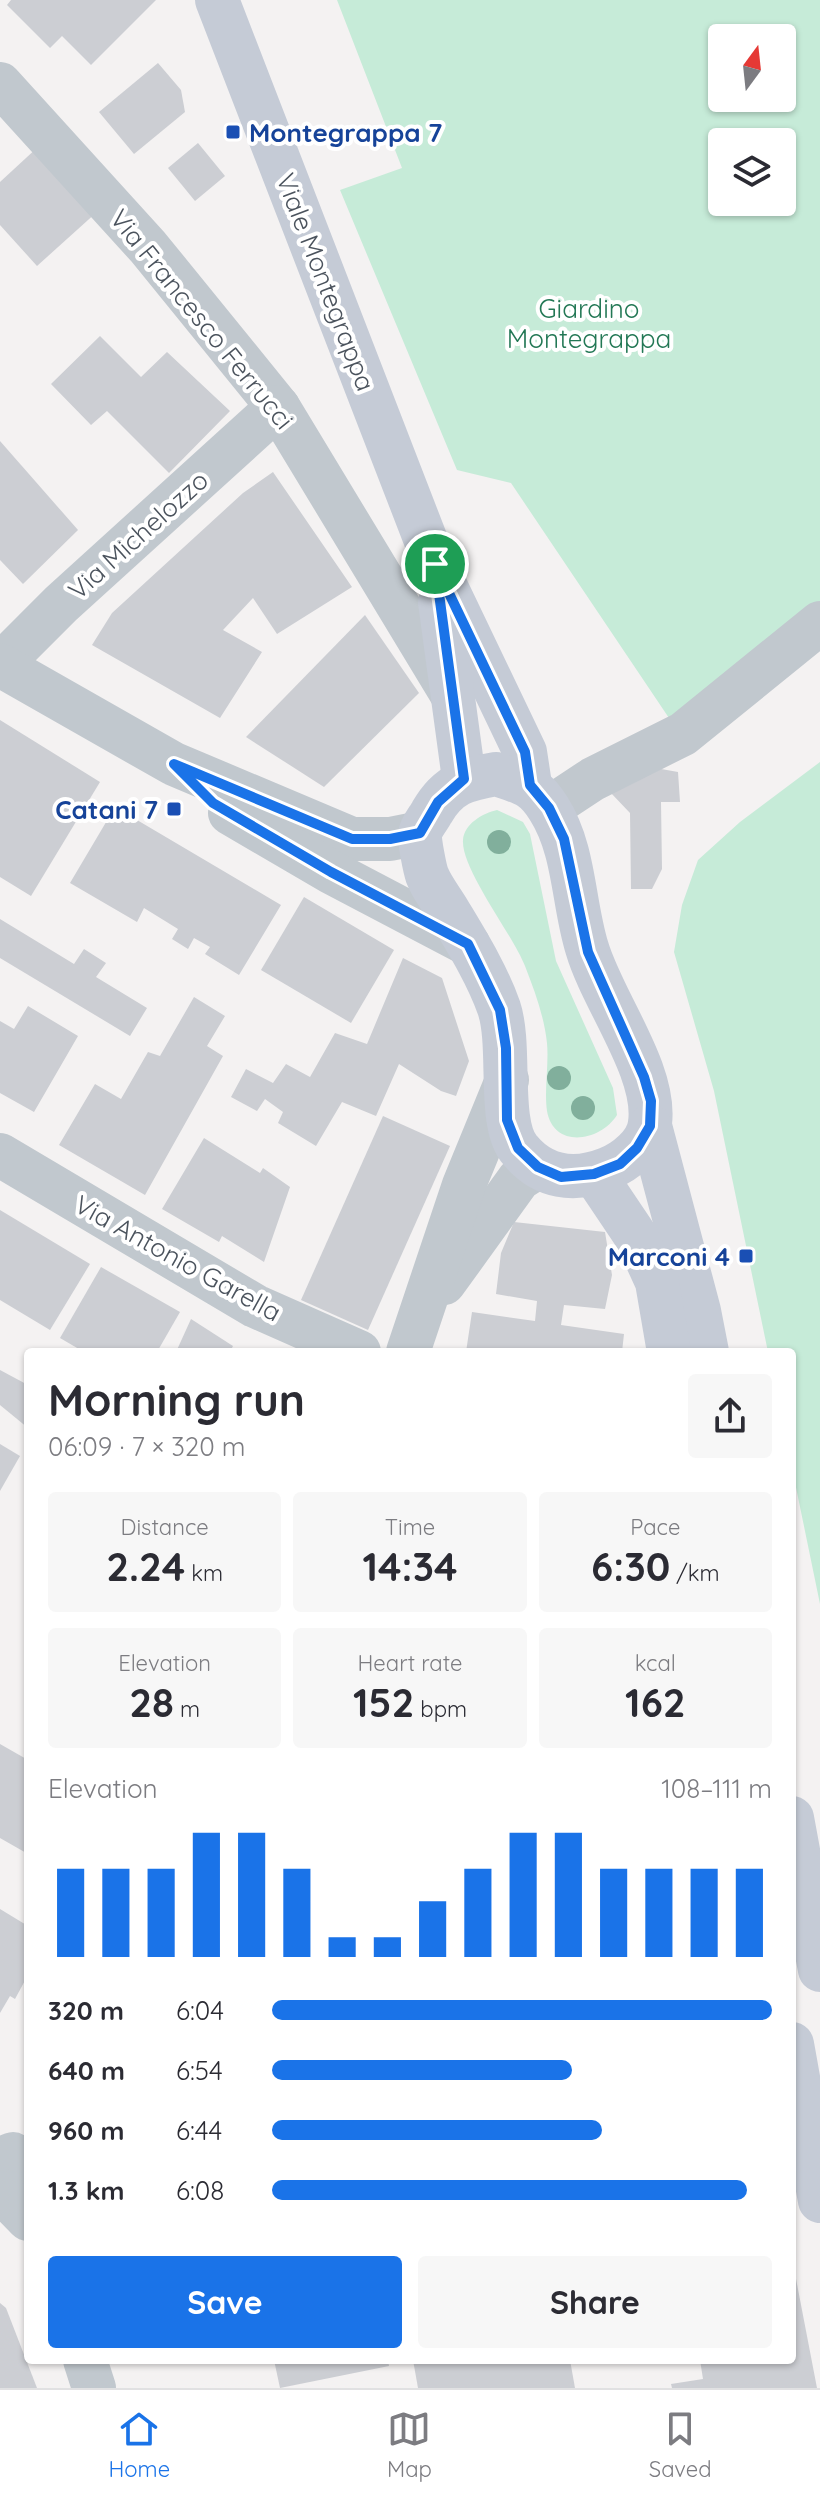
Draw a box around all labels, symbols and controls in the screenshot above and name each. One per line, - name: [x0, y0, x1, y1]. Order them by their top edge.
- north arrow: [708, 24, 796, 112]
- map controls: [708, 24, 796, 216]
- place label: Montegrappa 7: [249, 116, 442, 149]
- marker: Montegrappa 7: [224, 123, 242, 141]
- button: layers: [708, 128, 796, 216]
- street label: Viale Montegrappa: [269, 168, 383, 396]
- street label: Via Francesco Ferrucci: [103, 202, 301, 436]
- park label: Giardino Montegrappa: [507, 292, 671, 355]
- street label: Via Michelozzo: [61, 463, 215, 607]
- pin: [401, 530, 469, 598]
- icon: arrive: [413, 542, 457, 586]
- place label: Catani 7: [55, 793, 158, 826]
- marker: Catani 7: [165, 800, 183, 818]
- street label: Via Antonio Garella: [69, 1187, 287, 1329]
- place label: Marconi 4: [608, 1240, 730, 1273]
- marker: Marconi 4: [737, 1247, 755, 1265]
- text: Morning run: [48, 1372, 305, 1427]
- button: share: [688, 1374, 772, 1458]
- text: 06:09 · 7 × 320 m: [48, 1430, 245, 1463]
- text: Distance: [121, 1513, 209, 1541]
- text: Time: [385, 1513, 435, 1541]
- text: Pace: [630, 1513, 680, 1541]
- text: 2.24: [106, 1541, 185, 1591]
- text: 14:34: [362, 1541, 457, 1591]
- text: 6:30: [591, 1541, 670, 1591]
- text: km: [185, 1559, 223, 1587]
- text: /km: [670, 1559, 720, 1587]
- text: Elevation: [118, 1649, 211, 1677]
- text: Heart rate: [358, 1649, 462, 1677]
- text: kcal: [635, 1649, 676, 1677]
- text: 28: [129, 1677, 174, 1727]
- text: 152: [353, 1677, 414, 1727]
- text: 162: [625, 1677, 686, 1727]
- text: m: [174, 1695, 200, 1723]
- text: bpm: [414, 1695, 467, 1723]
- text: Elevation: [48, 1772, 158, 1805]
- text: 108–111 m: [661, 1772, 772, 1805]
- text: 320 m: [48, 1994, 124, 2027]
- text: 6:04: [176, 1994, 224, 2027]
- text: 640 m: [48, 2054, 125, 2087]
- text: 6:54: [176, 2054, 223, 2087]
- text: 960 m: [48, 2114, 124, 2147]
- text: 6:44: [176, 2114, 222, 2147]
- text: 1.3 km: [48, 2174, 125, 2207]
- text: 6:08: [176, 2174, 224, 2207]
- button: Save: [48, 2256, 402, 2348]
- button: Share: [418, 2256, 772, 2348]
- tab: Home: [108, 2407, 170, 2483]
- tab: Map: [387, 2407, 432, 2483]
- tab: Saved: [649, 2407, 712, 2483]

